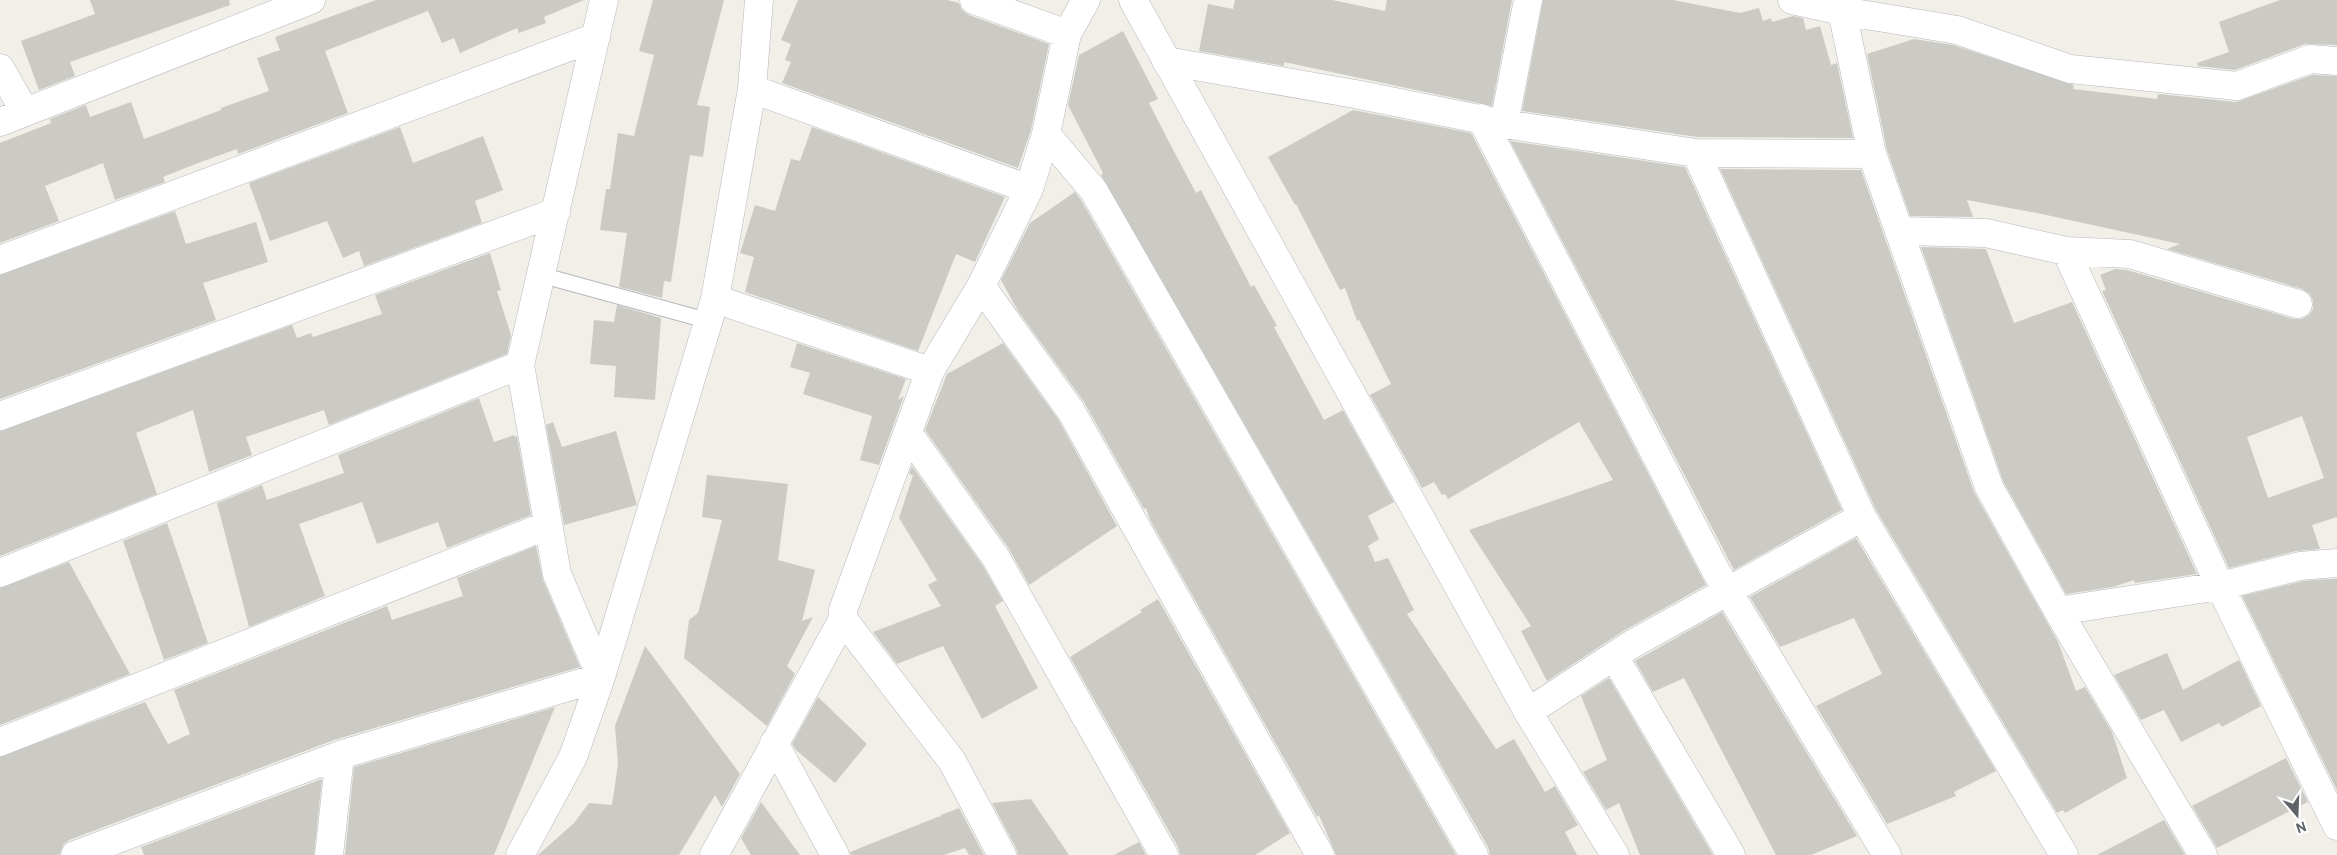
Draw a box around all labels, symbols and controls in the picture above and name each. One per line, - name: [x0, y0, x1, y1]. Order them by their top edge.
- north arrow: [2272, 790, 2322, 840]
- text: N: [2293, 816, 2308, 836]

